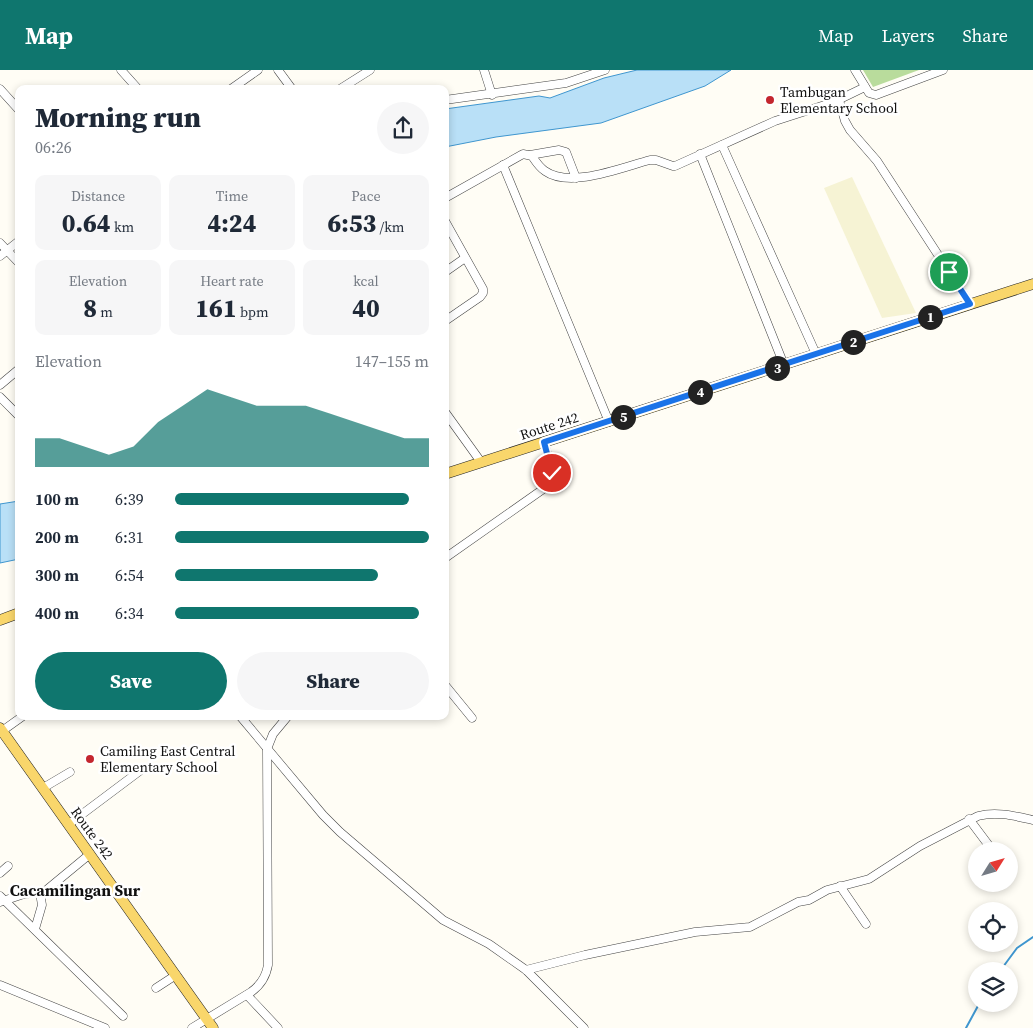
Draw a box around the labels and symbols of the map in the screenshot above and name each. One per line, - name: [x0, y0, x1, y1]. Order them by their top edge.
- place label: Tambugan Elementary School: [780, 82, 898, 118]
- marker: Tambugan Elementary School: [764, 94, 776, 106]
- pin: [928, 251, 970, 293]
- pin: 1: [918, 304, 942, 330]
- pin: 2: [840, 330, 866, 354]
- pin: 3: [764, 356, 790, 380]
- pin: 4: [688, 380, 712, 404]
- pin: 5: [610, 404, 636, 430]
- street label: Route 242: [517, 407, 581, 445]
- pin: [531, 452, 573, 494]
- place label: Camiling East Central Elementary School: [100, 741, 235, 777]
- marker: Camiling East Central Elementary School: [84, 753, 96, 765]
- street label: Route 242: [66, 803, 118, 863]
- north arrow: [968, 842, 1018, 892]
- district label: Cacamilingan Sur: [10, 879, 141, 901]

